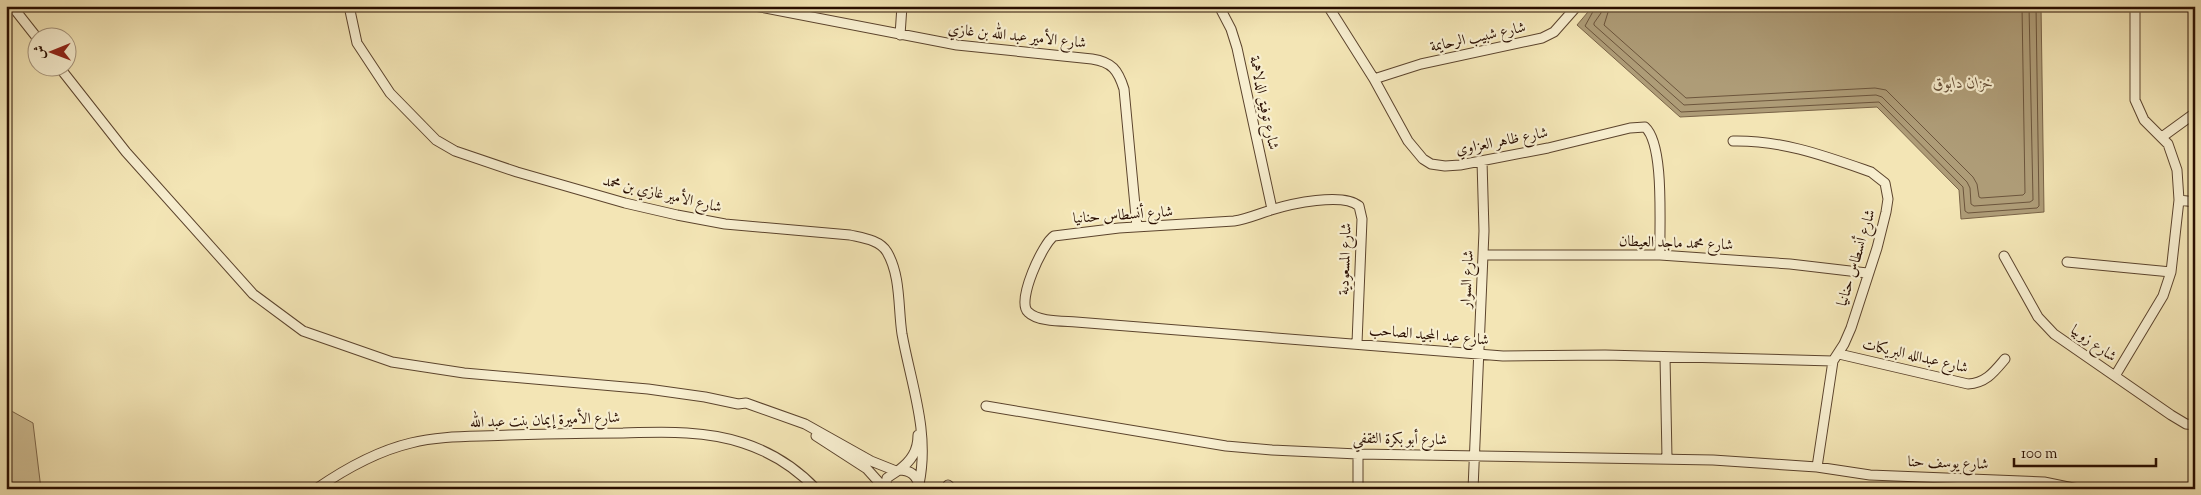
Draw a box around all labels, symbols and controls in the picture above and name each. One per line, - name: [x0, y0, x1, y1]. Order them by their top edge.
- street label: شارع الأمير عبد الله بن غازي: [947, 16, 1088, 56]
- street label: شارع شبيب الرحايمة: [1428, 18, 1528, 59]
- north arrow: [28, 28, 78, 78]
- text: ش: [31, 45, 51, 59]
- street label: شارع توفيق الدلاهمة: [1242, 54, 1283, 152]
- water label: خزان دابوق: [1933, 73, 1993, 96]
- street label: شارع ظاهر العزاوي: [1454, 123, 1550, 162]
- street label: شارع الأمير غازي بن محمد: [600, 169, 724, 220]
- street label: شارع أنسطاس حنانيا: [1072, 200, 1174, 231]
- street label: شارع أنسطاس حنانيا: [1830, 206, 1883, 309]
- street label: شارع المسعودية: [1334, 223, 1359, 296]
- street label: شارع محمد ماجد العيطان: [1618, 232, 1734, 257]
- street label: شارع السوار: [1456, 249, 1481, 311]
- street label: شارع عبد المجيد الصاحب: [1368, 320, 1490, 353]
- street label: شارع زوبيا: [2065, 320, 2120, 368]
- street label: شارع عبدالله البريكات: [1860, 335, 1970, 380]
- street label: شارع الأميرة إيمان بنت عبد الله: [469, 405, 620, 435]
- street label: شارع أبو بكرة الثقفي: [1353, 427, 1447, 453]
- scale bar: [2014, 435, 2156, 467]
- text: 100 m: [2021, 444, 2058, 465]
- street label: شارع يوسف حنا: [1907, 452, 1989, 477]

